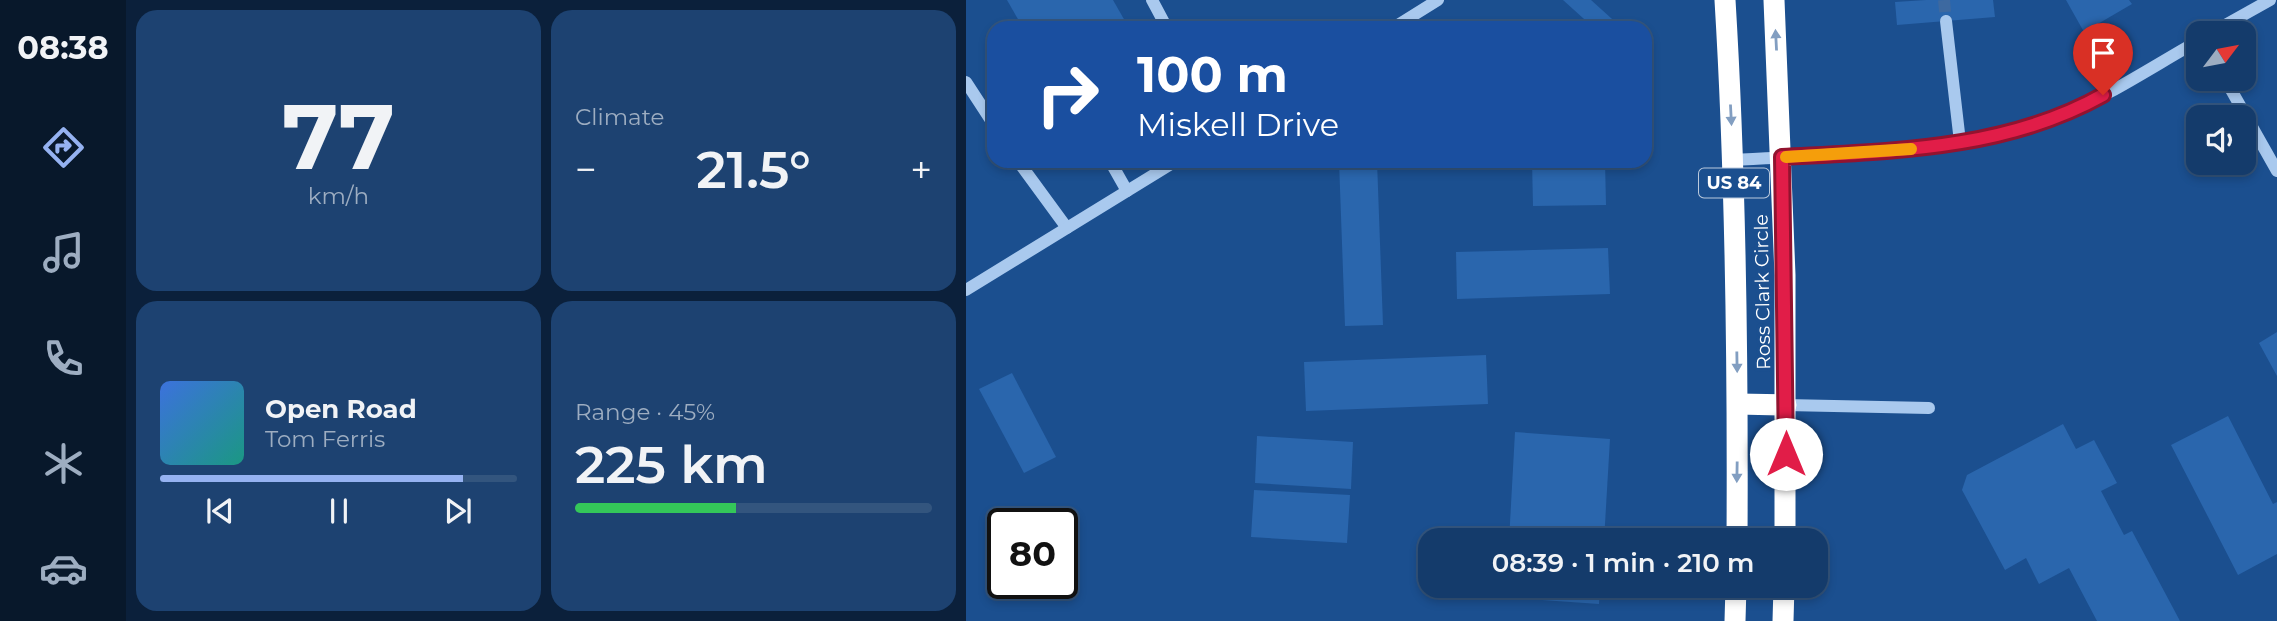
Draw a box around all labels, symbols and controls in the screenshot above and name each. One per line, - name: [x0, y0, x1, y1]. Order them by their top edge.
- north arrow: [2186, 21, 2256, 91]
- map controls: [2186, 21, 2256, 175]
- pin: [2073, 23, 2133, 95]
- text: 08:38: [17, 28, 109, 67]
- one-way arrow: [1771, 29, 1782, 51]
- icon: arrive: [2084, 34, 2122, 72]
- text: 100 m: [1137, 45, 1288, 104]
- icon: right: [1022, 49, 1113, 140]
- text: 77: [282, 81, 395, 192]
- text: Climate: [575, 103, 664, 131]
- one-way arrow: [1726, 104, 1737, 126]
- text: Miskell Drive: [1137, 105, 1339, 144]
- button: sound: [2186, 105, 2256, 175]
- icon: directions: [39, 123, 88, 172]
- text: 21.5°: [696, 138, 811, 201]
- text: −: [575, 146, 597, 193]
- text: +: [910, 146, 932, 193]
- road number: US 84: [1699, 168, 1769, 198]
- text: km/h: [308, 182, 369, 210]
- street label: Ross Clark Circle: [1750, 214, 1775, 370]
- icon: music: [39, 228, 88, 277]
- icon: phone: [39, 334, 88, 383]
- one-way arrow: [1731, 351, 1743, 373]
- text: Open Road: [265, 393, 417, 425]
- text: Range · 45%: [575, 398, 715, 426]
- position arrow: [1749, 417, 1823, 491]
- text: Tom Ferris: [265, 425, 385, 453]
- text: 225 km: [575, 433, 768, 496]
- icon: climate: [39, 439, 88, 488]
- one-way arrow: [1731, 461, 1743, 483]
- icon: previous: [201, 492, 239, 530]
- icon: pause: [320, 492, 358, 530]
- icon: next: [439, 492, 477, 530]
- speed limit sign: 80: [987, 508, 1078, 599]
- icon: car: [39, 544, 88, 593]
- text: 08:39 · 1 min · 210 m: [1492, 547, 1754, 579]

